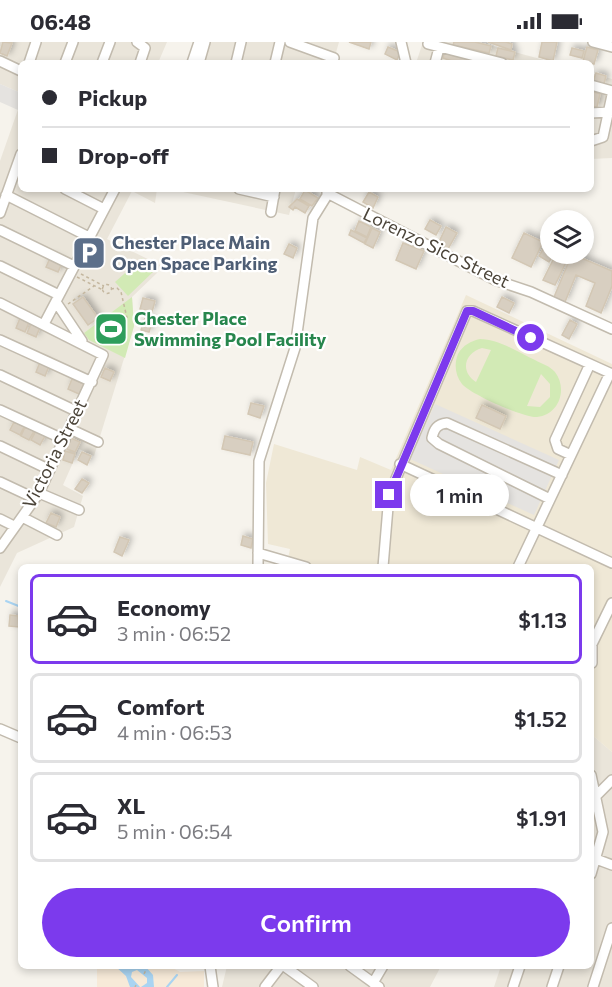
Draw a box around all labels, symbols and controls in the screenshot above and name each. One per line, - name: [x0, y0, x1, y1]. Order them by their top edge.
- text: 06:48: [30, 8, 91, 35]
- text: Pickup: [78, 84, 147, 111]
- text: Drop-off: [78, 142, 169, 169]
- street label: Lorenzo Sico Street: [360, 202, 513, 292]
- map controls: [540, 210, 594, 264]
- button: layers: [540, 210, 594, 264]
- place label: Chester Place Main Open Space Parking: [112, 231, 278, 274]
- parking icon: Chester Place Main Open Space Parking: [71, 235, 107, 271]
- place label: Chester Place Swimming Pool Facility: [134, 307, 327, 350]
- sports icon: Chester Place Swimming Pool Facility: [93, 311, 129, 347]
- route start: [517, 324, 544, 351]
- street label: Victoria Street: [17, 395, 91, 512]
- callout: 1 min: [410, 474, 509, 516]
- route end: [375, 481, 402, 508]
- text: 1 min: [436, 483, 483, 507]
- icon: car: [45, 592, 99, 646]
- text: Economy: [117, 594, 211, 621]
- text: $1.13: [518, 606, 567, 633]
- text: 3 min · 06:52: [117, 621, 231, 645]
- icon: car: [45, 691, 99, 745]
- text: Comfort: [117, 693, 205, 720]
- text: $1.52: [514, 705, 567, 732]
- text: 4 min · 06:53: [117, 720, 232, 744]
- icon: car: [45, 790, 99, 844]
- text: XL: [117, 792, 145, 819]
- text: $1.91: [516, 804, 567, 831]
- text: 5 min · 06:54: [117, 819, 232, 843]
- button: Confirm: [42, 888, 570, 957]

